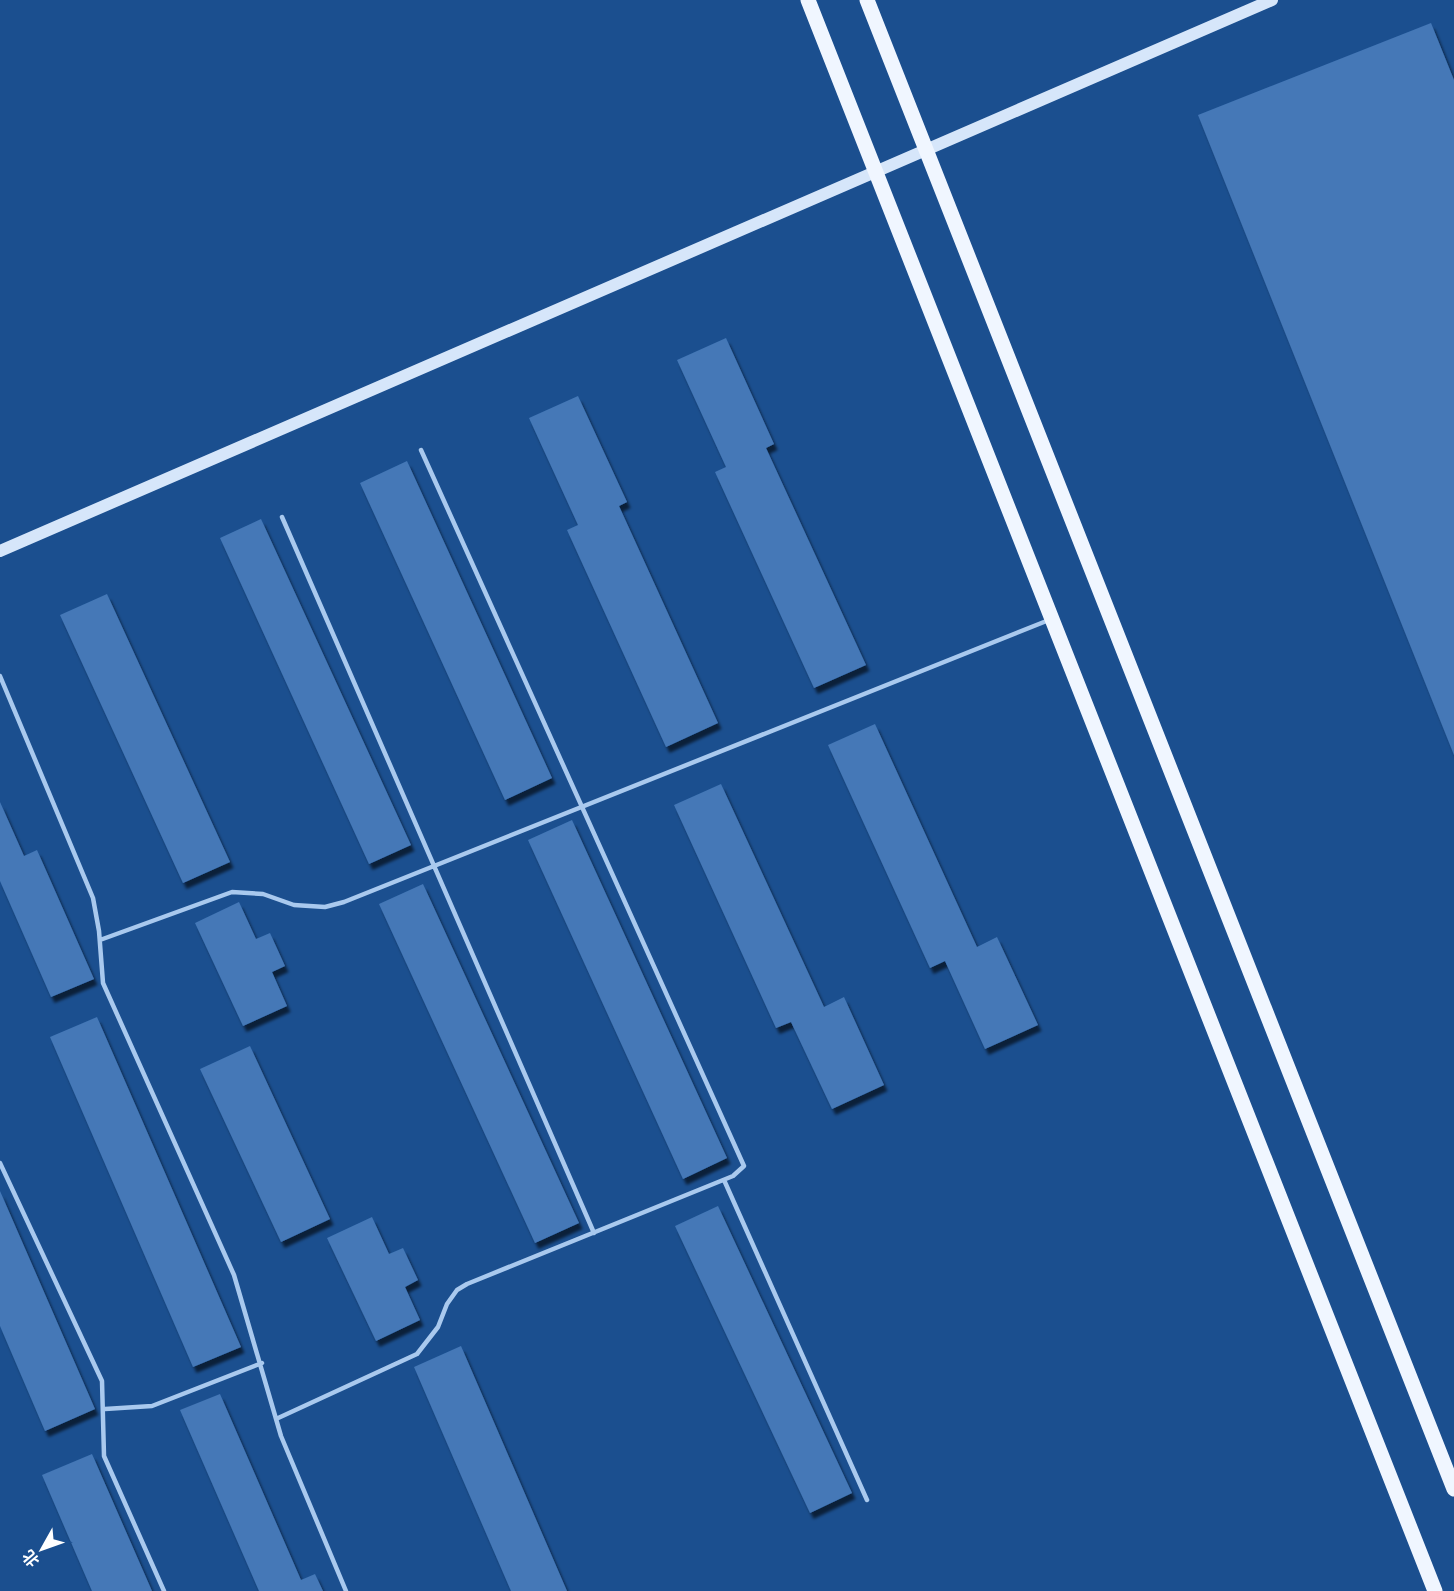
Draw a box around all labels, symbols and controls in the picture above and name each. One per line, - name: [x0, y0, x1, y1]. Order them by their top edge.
- north arrow: [12, 1519, 72, 1579]
- text: 北: [19, 1545, 45, 1570]

